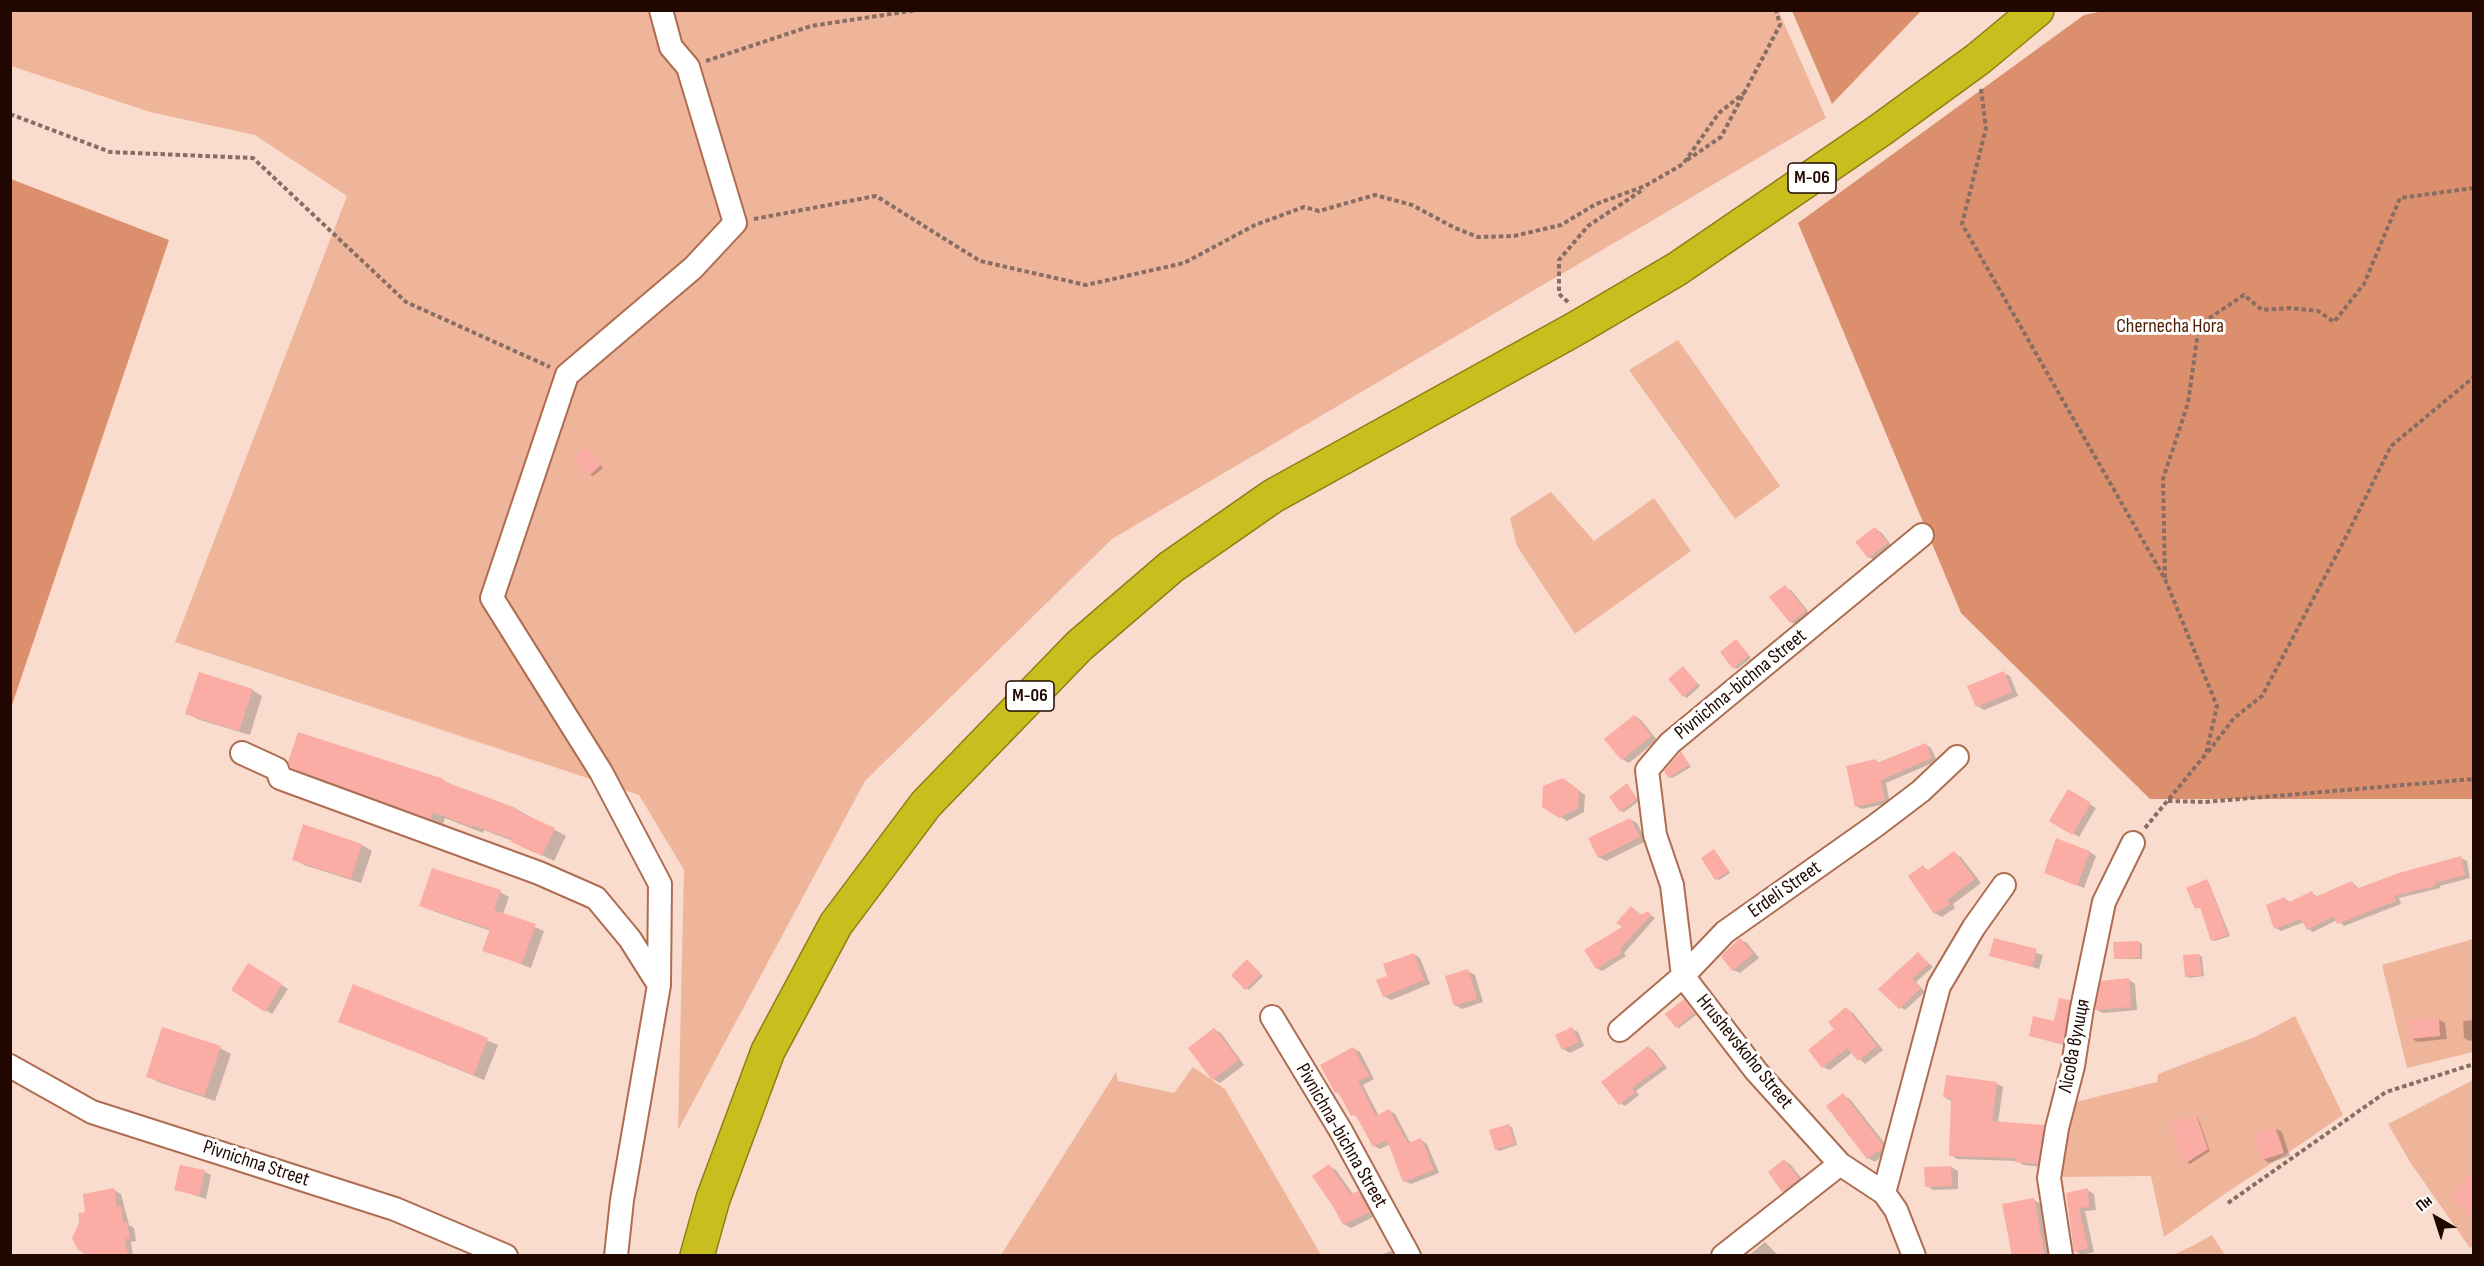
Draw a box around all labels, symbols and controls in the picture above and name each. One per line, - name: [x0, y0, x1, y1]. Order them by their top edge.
- road number: М-06: [1788, 163, 1836, 193]
- park label: Chernecha Hora: [2116, 315, 2224, 339]
- street label: Pivnichna-bichna Street: [1670, 625, 1812, 745]
- road number: М-06: [1006, 681, 1054, 711]
- street label: Erdeli Street: [1744, 856, 1826, 924]
- street label: Hrushevskoho Street: [1690, 990, 1798, 1114]
- street label: Лісова вулиця: [2054, 997, 2096, 1095]
- street label: Pivnichna-bichna Street: [1290, 1060, 1392, 1212]
- street label: Pivnichna Street: [200, 1136, 312, 1192]
- north arrow: [2406, 1188, 2466, 1248]
- text: Пн: [2412, 1191, 2436, 1216]

